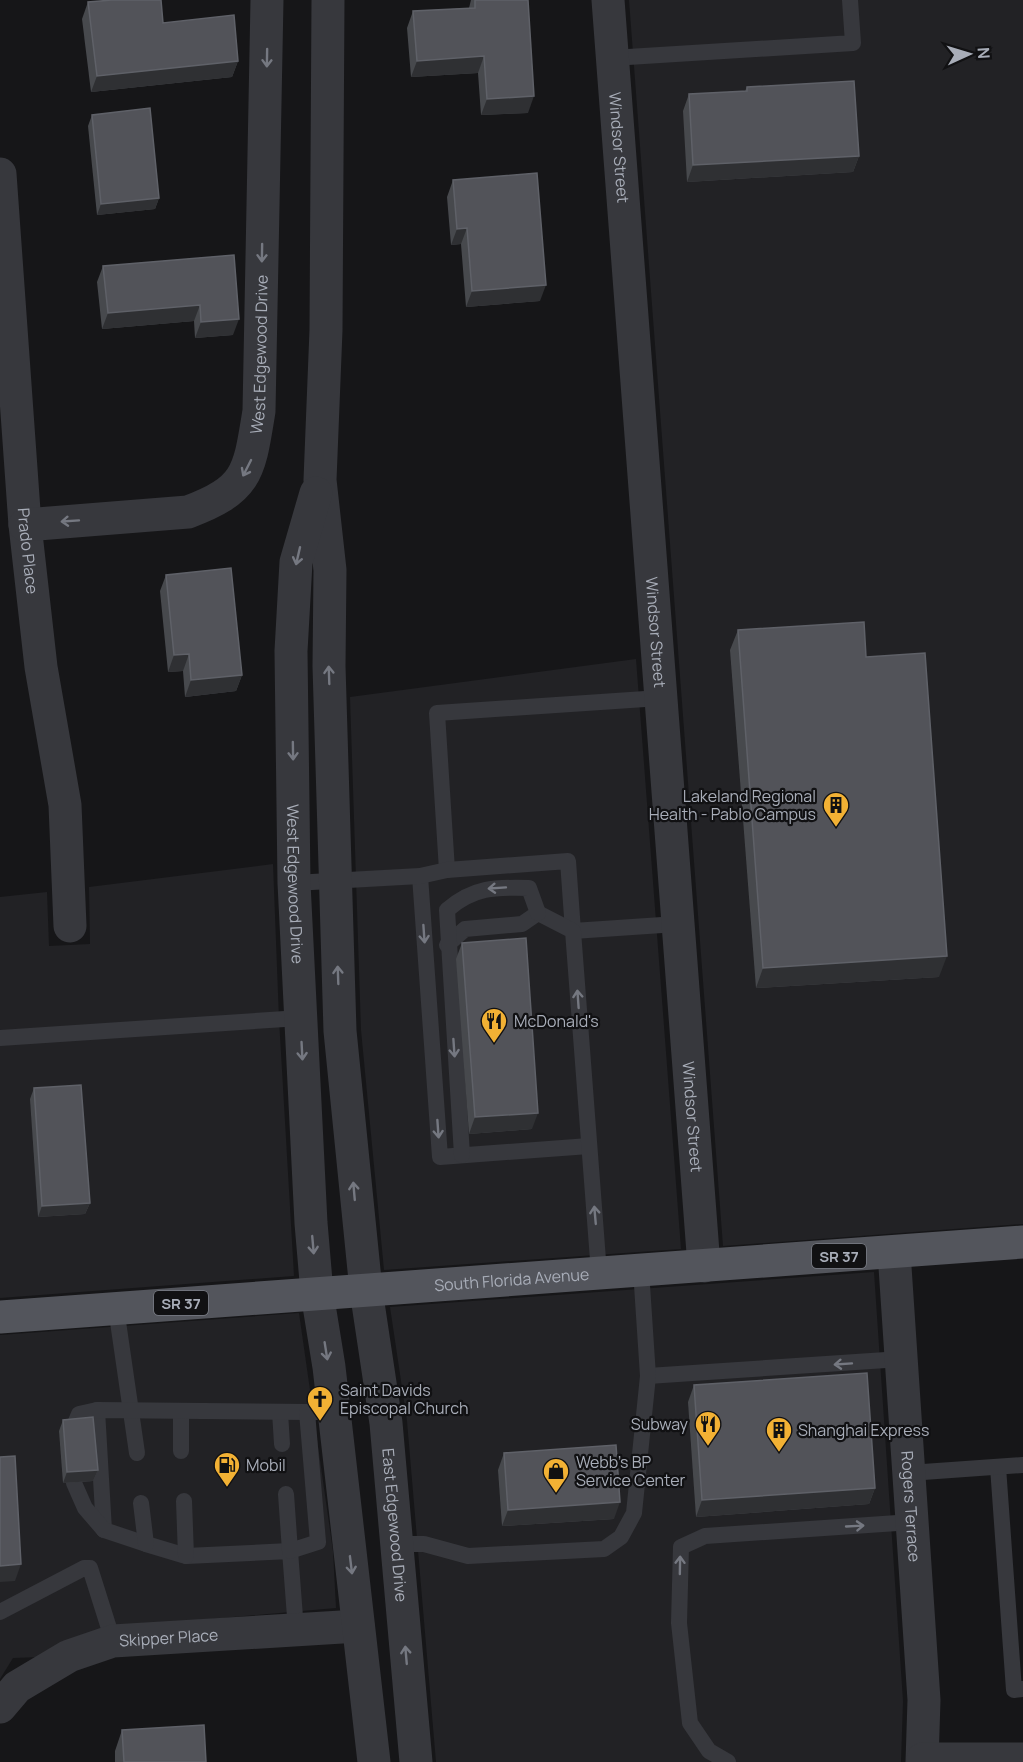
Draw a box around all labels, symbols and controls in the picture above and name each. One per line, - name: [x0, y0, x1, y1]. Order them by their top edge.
- north arrow: [939, 24, 999, 84]
- text: N: [973, 46, 995, 59]
- one-way arrow: [261, 48, 273, 68]
- street label: Windsor Street: [604, 91, 634, 204]
- one-way arrow: [257, 243, 268, 263]
- street label: West Edgewood Drive: [244, 274, 273, 436]
- one-way arrow: [240, 458, 252, 476]
- street label: Prado Place: [13, 507, 44, 595]
- one-way arrow: [61, 516, 80, 527]
- one-way arrow: [292, 546, 303, 566]
- street label: Windsor Street: [641, 576, 671, 688]
- one-way arrow: [323, 666, 335, 686]
- one-way arrow: [287, 740, 299, 760]
- place label: Lakeland Regional Health - Pablo Campus: [649, 785, 816, 825]
- building icon: Lakeland Regional Health - Pablo Campus: [821, 790, 851, 828]
- street label: West Edgewood Drive: [282, 804, 309, 964]
- one-way arrow: [488, 883, 507, 894]
- one-way arrow: [419, 924, 430, 944]
- one-way arrow: [332, 966, 344, 986]
- one-way arrow: [572, 990, 583, 1010]
- restaurant icon: McDonald's: [479, 1006, 509, 1044]
- place label: McDonald's: [514, 1010, 599, 1032]
- one-way arrow: [449, 1038, 460, 1058]
- one-way arrow: [296, 1040, 307, 1060]
- street label: Windsor Street: [678, 1060, 708, 1173]
- one-way arrow: [433, 1118, 444, 1138]
- one-way arrow: [348, 1181, 359, 1201]
- one-way arrow: [589, 1205, 600, 1225]
- one-way arrow: [308, 1235, 319, 1255]
- road number: SR 37: [812, 1244, 866, 1268]
- street label: South Florida Avenue: [433, 1263, 590, 1296]
- road number: SR 37: [154, 1291, 208, 1315]
- one-way arrow: [321, 1340, 332, 1360]
- one-way arrow: [833, 1358, 853, 1369]
- place label: Saint Davids Episcopal Church: [340, 1379, 469, 1419]
- church icon: Saint Davids Episcopal Church: [305, 1384, 335, 1422]
- restaurant icon: Subway: [693, 1409, 723, 1447]
- place label: Subway: [631, 1413, 689, 1435]
- building icon: Shanghai Express: [764, 1415, 794, 1453]
- place label: Shanghai Express: [798, 1419, 929, 1441]
- street label: East Edgewood Drive: [377, 1447, 413, 1603]
- fuel station icon: Mobil: [212, 1450, 242, 1488]
- street label: Rogers Terrace: [896, 1450, 926, 1563]
- place label: Webb's BP Service Center: [576, 1451, 686, 1491]
- place label: Mobil: [246, 1454, 286, 1476]
- shop icon: Webb's BP Service Center: [541, 1456, 571, 1494]
- one-way arrow: [845, 1521, 865, 1532]
- one-way arrow: [346, 1555, 357, 1574]
- one-way arrow: [674, 1555, 686, 1575]
- street label: Skipper Place: [118, 1624, 219, 1652]
- one-way arrow: [400, 1646, 411, 1666]

